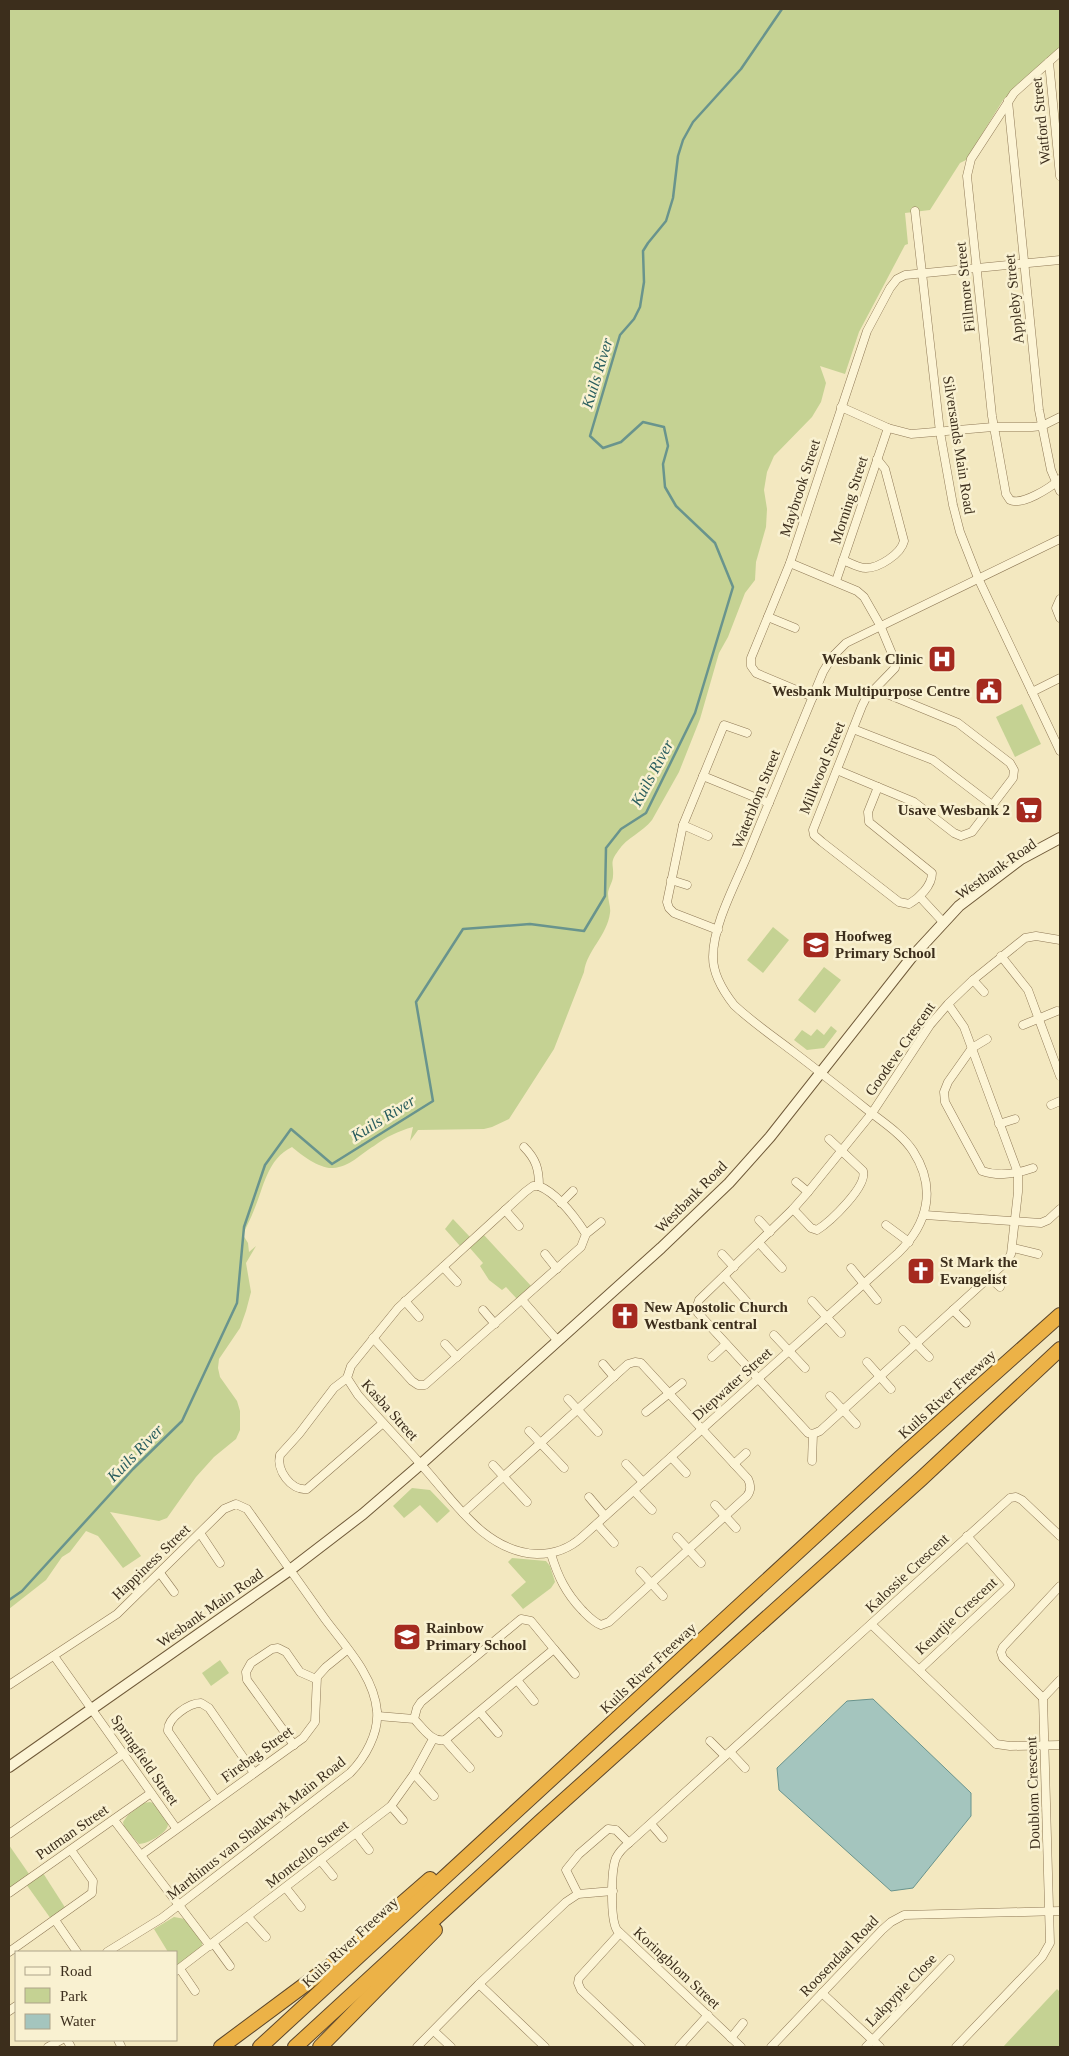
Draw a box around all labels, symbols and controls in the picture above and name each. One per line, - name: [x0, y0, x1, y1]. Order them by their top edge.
- street label: Watford Street: [1028, 76, 1054, 165]
- street label: Fillmore Street: [952, 240, 978, 333]
- street label: Appleby Street: [1001, 252, 1027, 345]
- water label: Kuils River: [578, 335, 616, 411]
- street label: Silversands Main Road: [940, 375, 978, 516]
- street label: Maybrook Street: [777, 437, 824, 539]
- street label: Morning Street: [827, 453, 871, 546]
- hospital icon: Wesbank Clinic: [927, 644, 957, 674]
- place label: Wesbank Clinic: [822, 651, 923, 667]
- public building icon: Wesbank Multipurpose Centre: [974, 676, 1004, 706]
- place label: Wesbank Multipurpose Centre: [772, 683, 970, 699]
- street label: Millwood Street: [796, 719, 848, 816]
- water label: Kuils River: [627, 736, 677, 810]
- street label: Waterblom Street: [729, 747, 783, 851]
- supermarket icon: Usave Wesbank 2: [1014, 795, 1044, 825]
- place label: Usave Wesbank 2: [898, 802, 1010, 818]
- street label: Westbank Road: [953, 835, 1040, 903]
- place label: Hoofweg Primary School: [835, 928, 935, 961]
- school or university icon: Hoofweg Primary School: [801, 930, 831, 960]
- street label: Goodeve Crescent: [862, 999, 939, 1099]
- water label: Kuils River: [347, 1091, 419, 1145]
- street label: Westbank Road: [652, 1158, 730, 1236]
- place label: St Mark the Evangelist: [940, 1254, 1018, 1287]
- church icon: St Mark the Evangelist: [906, 1256, 936, 1286]
- place label: New Apostolic Church Westbank central: [644, 1299, 789, 1332]
- church icon: New Apostolic Church Westbank central: [610, 1301, 640, 1331]
- street label: Diepwater Street: [689, 1344, 776, 1424]
- street label: Kuils River Freeway: [895, 1346, 999, 1442]
- street label: Kasba Street: [359, 1376, 422, 1444]
- water label: Kuils River: [103, 1420, 167, 1486]
- street label: Happiness Street: [109, 1521, 194, 1603]
- street label: Kalossie Crescent: [862, 1530, 953, 1616]
- street label: Wesbank Main Road: [154, 1565, 266, 1651]
- street label: Keurtjie Crescent: [912, 1574, 1001, 1658]
- street label: Kuils River Freeway: [597, 1619, 700, 1716]
- place label: Rainbow Primary School: [426, 1620, 526, 1653]
- school or university icon: Rainbow Primary School: [392, 1622, 422, 1652]
- street label: Springfield Street: [108, 1712, 182, 1809]
- street label: Firebag Street: [218, 1722, 297, 1785]
- street label: Doublom Crescent: [1023, 1735, 1043, 1850]
- street label: Marthinus van Shalkwyk Main Road: [164, 1753, 349, 1903]
- street label: Putman Street: [33, 1801, 112, 1863]
- street label: Montcello Street: [263, 1816, 352, 1891]
- street label: Kuils River Freeway: [299, 1893, 402, 1990]
- street label: Roosendaal Road: [797, 1912, 882, 1999]
- street label: Koringblom Street: [631, 1924, 724, 2013]
- street label: Lakpypie Close: [862, 1950, 940, 2030]
- legend: [15, 1951, 178, 2041]
- text: Road: [60, 1963, 92, 1979]
- text: Park: [60, 1988, 88, 2004]
- text: Water: [60, 2013, 95, 2029]

